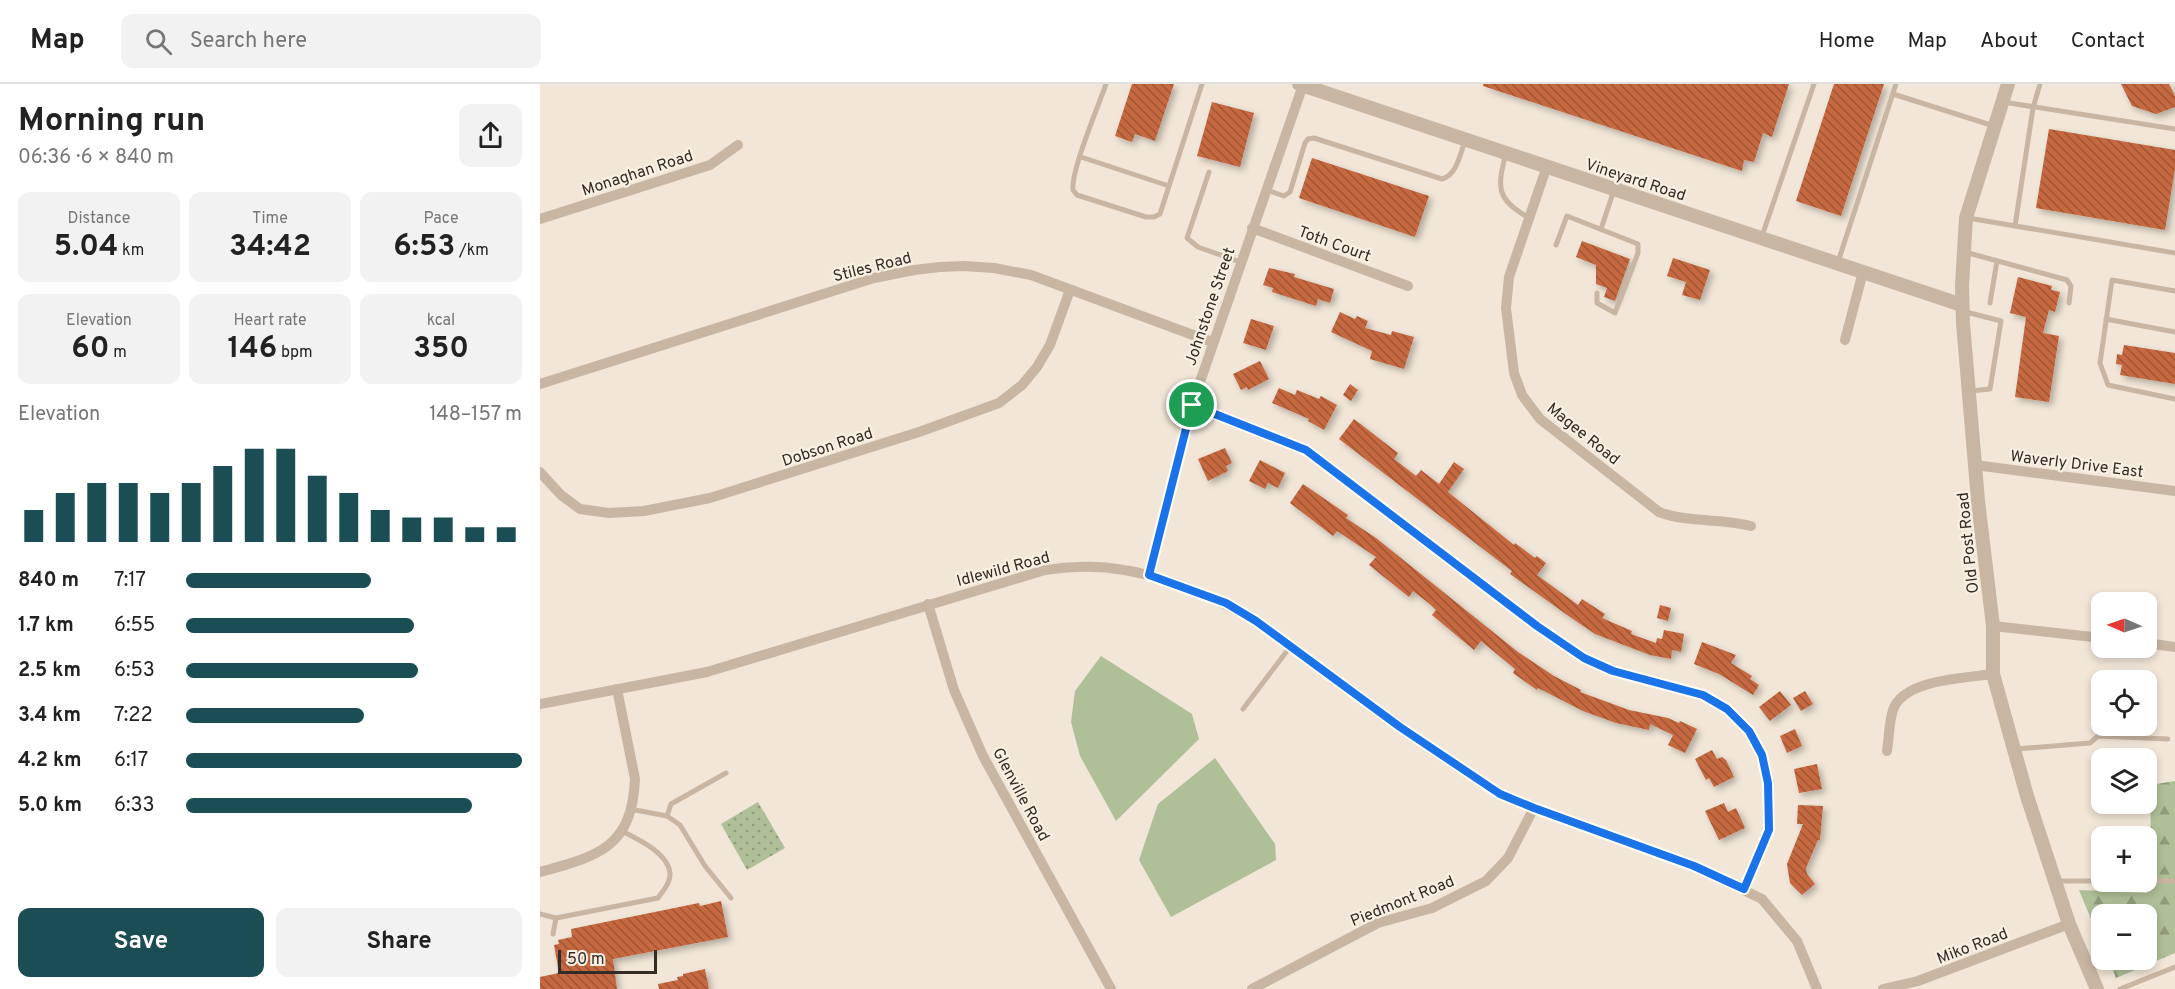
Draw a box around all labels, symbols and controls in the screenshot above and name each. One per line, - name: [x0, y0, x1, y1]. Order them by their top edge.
- search box: [121, 14, 541, 68]
- text: Map: [30, 23, 85, 59]
- icon: search: [142, 25, 175, 58]
- text: Search here: [190, 28, 307, 55]
- text: Home: [1819, 28, 1875, 55]
- text: Map: [1908, 28, 1947, 55]
- text: About: [1980, 28, 2038, 55]
- text: Contact: [2071, 28, 2145, 55]
- text: Morning run: [18, 101, 205, 143]
- button: share: [459, 104, 522, 167]
- text: 06:36 · 6 × 840 m: [18, 145, 174, 171]
- street label: Monaghan Road: [579, 146, 696, 201]
- street label: Vineyard Road: [1583, 155, 1688, 207]
- text: Distance: [68, 209, 130, 229]
- text: Time: [252, 209, 288, 229]
- text: Pace: [423, 209, 459, 229]
- street label: Toth Court: [1295, 222, 1374, 267]
- text: 5.04: [54, 229, 118, 266]
- text: 34:42: [229, 229, 311, 266]
- text: 6:53: [393, 229, 455, 266]
- text: km: [118, 241, 144, 261]
- text: /km: [455, 241, 489, 261]
- street label: Johnstone Street: [1181, 245, 1240, 368]
- street label: Stiles Road: [831, 249, 914, 287]
- text: Elevation: [66, 311, 132, 331]
- text: Heart rate: [233, 311, 307, 331]
- text: kcal: [427, 311, 455, 331]
- text: 60: [71, 331, 109, 368]
- text: 146: [228, 331, 277, 368]
- text: 350: [413, 331, 469, 368]
- text: m: [109, 343, 127, 363]
- text: bpm: [277, 343, 312, 363]
- pin: [1166, 379, 1217, 430]
- icon: arrive: [1175, 388, 1208, 421]
- street label: Magee Road: [1542, 399, 1623, 470]
- text: Elevation: [18, 402, 100, 428]
- text: 148–157 m: [429, 402, 522, 428]
- street label: Dobson Road: [780, 424, 876, 472]
- street label: Waverly Drive East: [2009, 447, 2144, 483]
- street label: Old Post Road: [1954, 491, 1984, 594]
- street label: Idlewild Road: [955, 548, 1052, 592]
- text: 840 m: [18, 568, 79, 594]
- text: 7:17: [114, 568, 146, 594]
- north arrow: [2091, 592, 2157, 658]
- map controls: [2091, 592, 2157, 970]
- text: 1.7 km: [18, 613, 74, 639]
- text: 6:55: [114, 613, 155, 639]
- text: 2.5 km: [18, 658, 81, 684]
- text: 6:53: [114, 658, 155, 684]
- button: locate: [2091, 670, 2157, 736]
- text: 3.4 km: [18, 703, 81, 729]
- text: 7:22: [114, 703, 153, 729]
- street label: Glenville Road: [987, 745, 1053, 845]
- text: 4.2 km: [18, 748, 82, 774]
- text: 6:17: [114, 748, 148, 774]
- button: layers: [2091, 748, 2157, 814]
- text: 5.0 km: [18, 793, 82, 819]
- text: 6:33: [114, 793, 155, 819]
- button: +: [2091, 826, 2157, 892]
- street label: Piedmont Road: [1348, 872, 1458, 932]
- button: −: [2091, 904, 2157, 970]
- button: Save: [18, 908, 264, 977]
- button: Share: [276, 908, 522, 977]
- street label: Miko Road: [1934, 924, 2011, 970]
- scale bar: [558, 947, 657, 974]
- text: 50 m: [567, 950, 605, 970]

